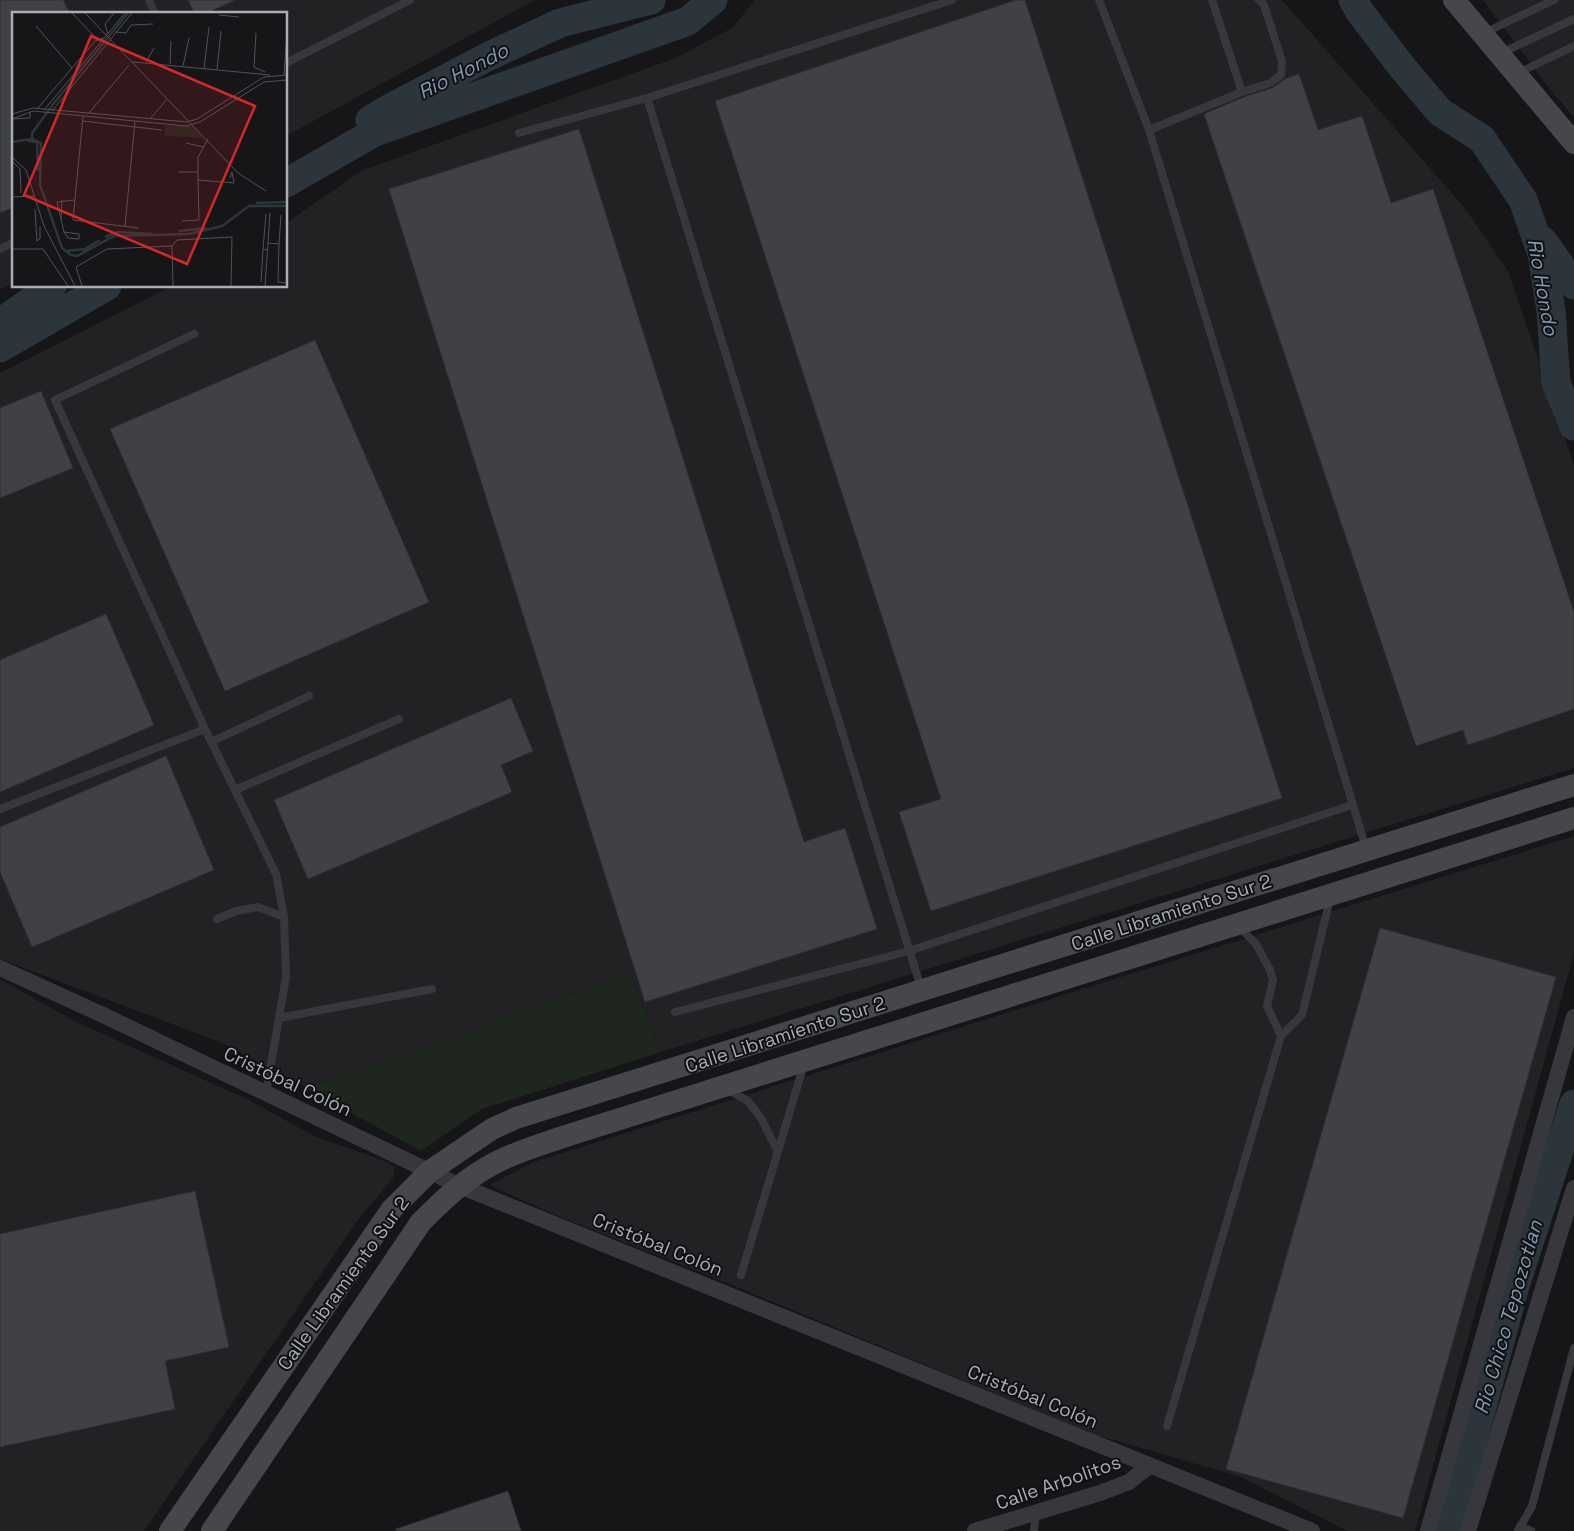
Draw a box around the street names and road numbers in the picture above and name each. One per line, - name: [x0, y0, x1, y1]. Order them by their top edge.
- street label: Calle Libramiento Sur 2: [1068, 868, 1274, 957]
- street label: Calle Libramiento Sur 2: [682, 990, 888, 1079]
- street label: Cristóbal Colón: [220, 1041, 356, 1122]
- street label: Calle Libramiento Sur 2: [272, 1191, 415, 1375]
- street label: Cristóbal Colón: [589, 1207, 727, 1282]
- street label: Cristóbal Colón: [964, 1359, 1102, 1434]
- street label: Calle Arbolitos: [992, 1449, 1124, 1516]

